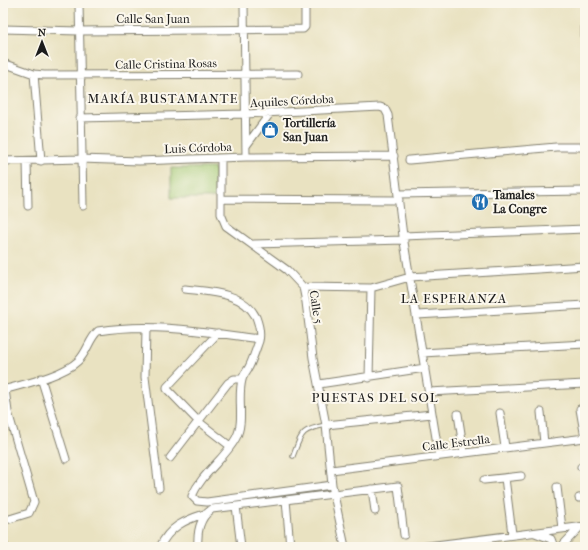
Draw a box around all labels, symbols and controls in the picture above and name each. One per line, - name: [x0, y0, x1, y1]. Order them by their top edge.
- street label: Calle San Juan: [116, 12, 190, 26]
- north arrow: [22, 22, 62, 62]
- text: N: [38, 26, 47, 39]
- street label: Calle Cristina Rosas: [115, 56, 218, 72]
- district label: MARÍA BUSTAMANTE: [88, 91, 238, 106]
- street label: Aquiles Córdoba: [249, 92, 335, 110]
- place label: Tortillería San Juan: [282, 116, 336, 145]
- shop icon: Tortillería San Juan: [260, 120, 280, 140]
- street label: Luis Córdoba: [164, 140, 233, 156]
- place label: Tamales La Congre: [492, 188, 547, 217]
- restaurant icon: Tamales La Congre: [470, 192, 490, 212]
- street label: Calle 5: [306, 289, 326, 325]
- district label: LA ESPERANZA: [401, 291, 507, 306]
- district label: PUESTAS DEL SOL: [312, 390, 438, 405]
- street label: Calle Estrella: [421, 432, 491, 454]

